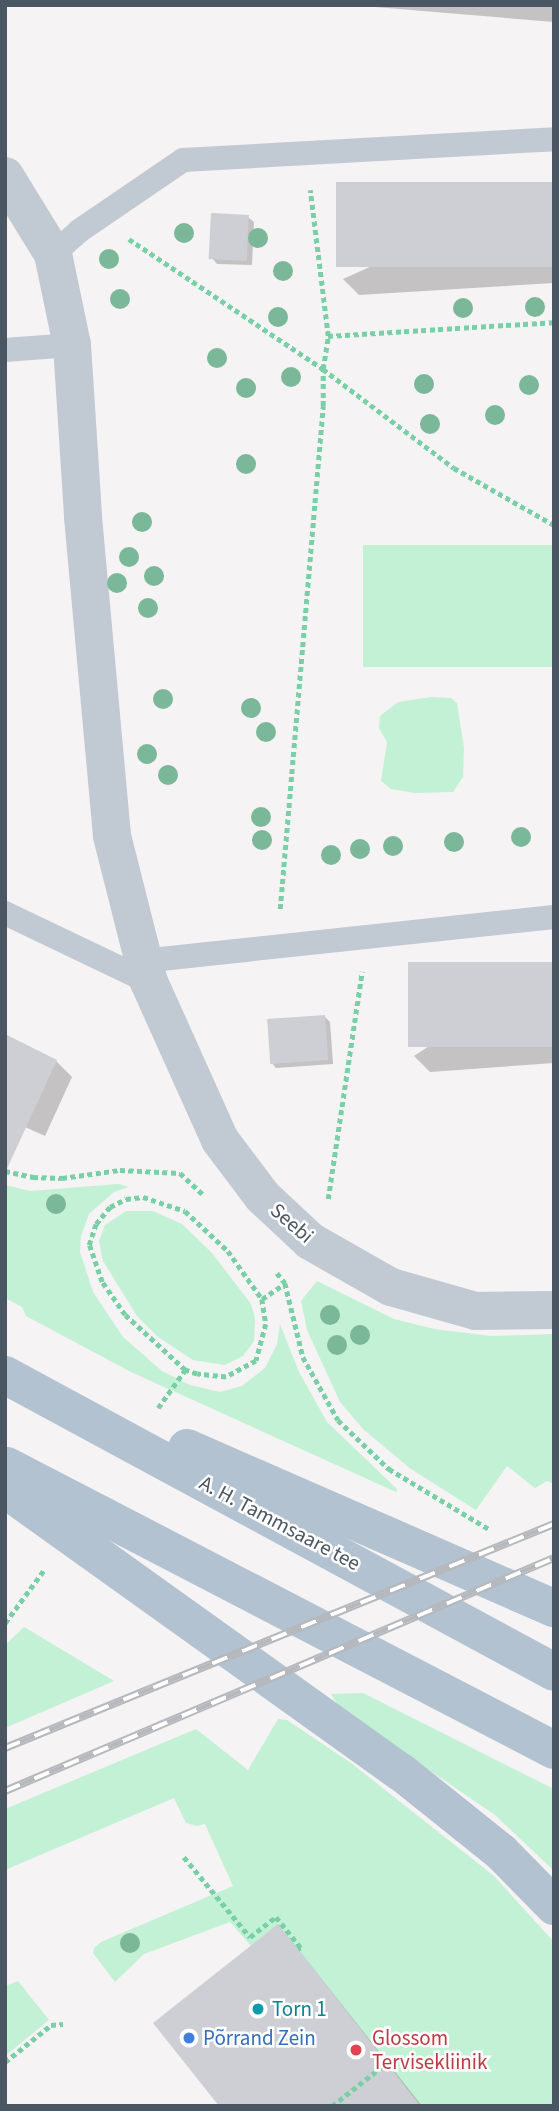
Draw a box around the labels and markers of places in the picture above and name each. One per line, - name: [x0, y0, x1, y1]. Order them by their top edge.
- place label: Torn 1: [272, 1996, 327, 2022]
- marker: Torn 1: [250, 2001, 266, 2017]
- place label: Põrrand Zein: [203, 2025, 316, 2051]
- place label: Glossom Tervisekliinik: [372, 2025, 487, 2075]
- marker: Põrrand Zein: [181, 2030, 197, 2046]
- marker: Glossom Tervisekliinik: [346, 2040, 366, 2060]

